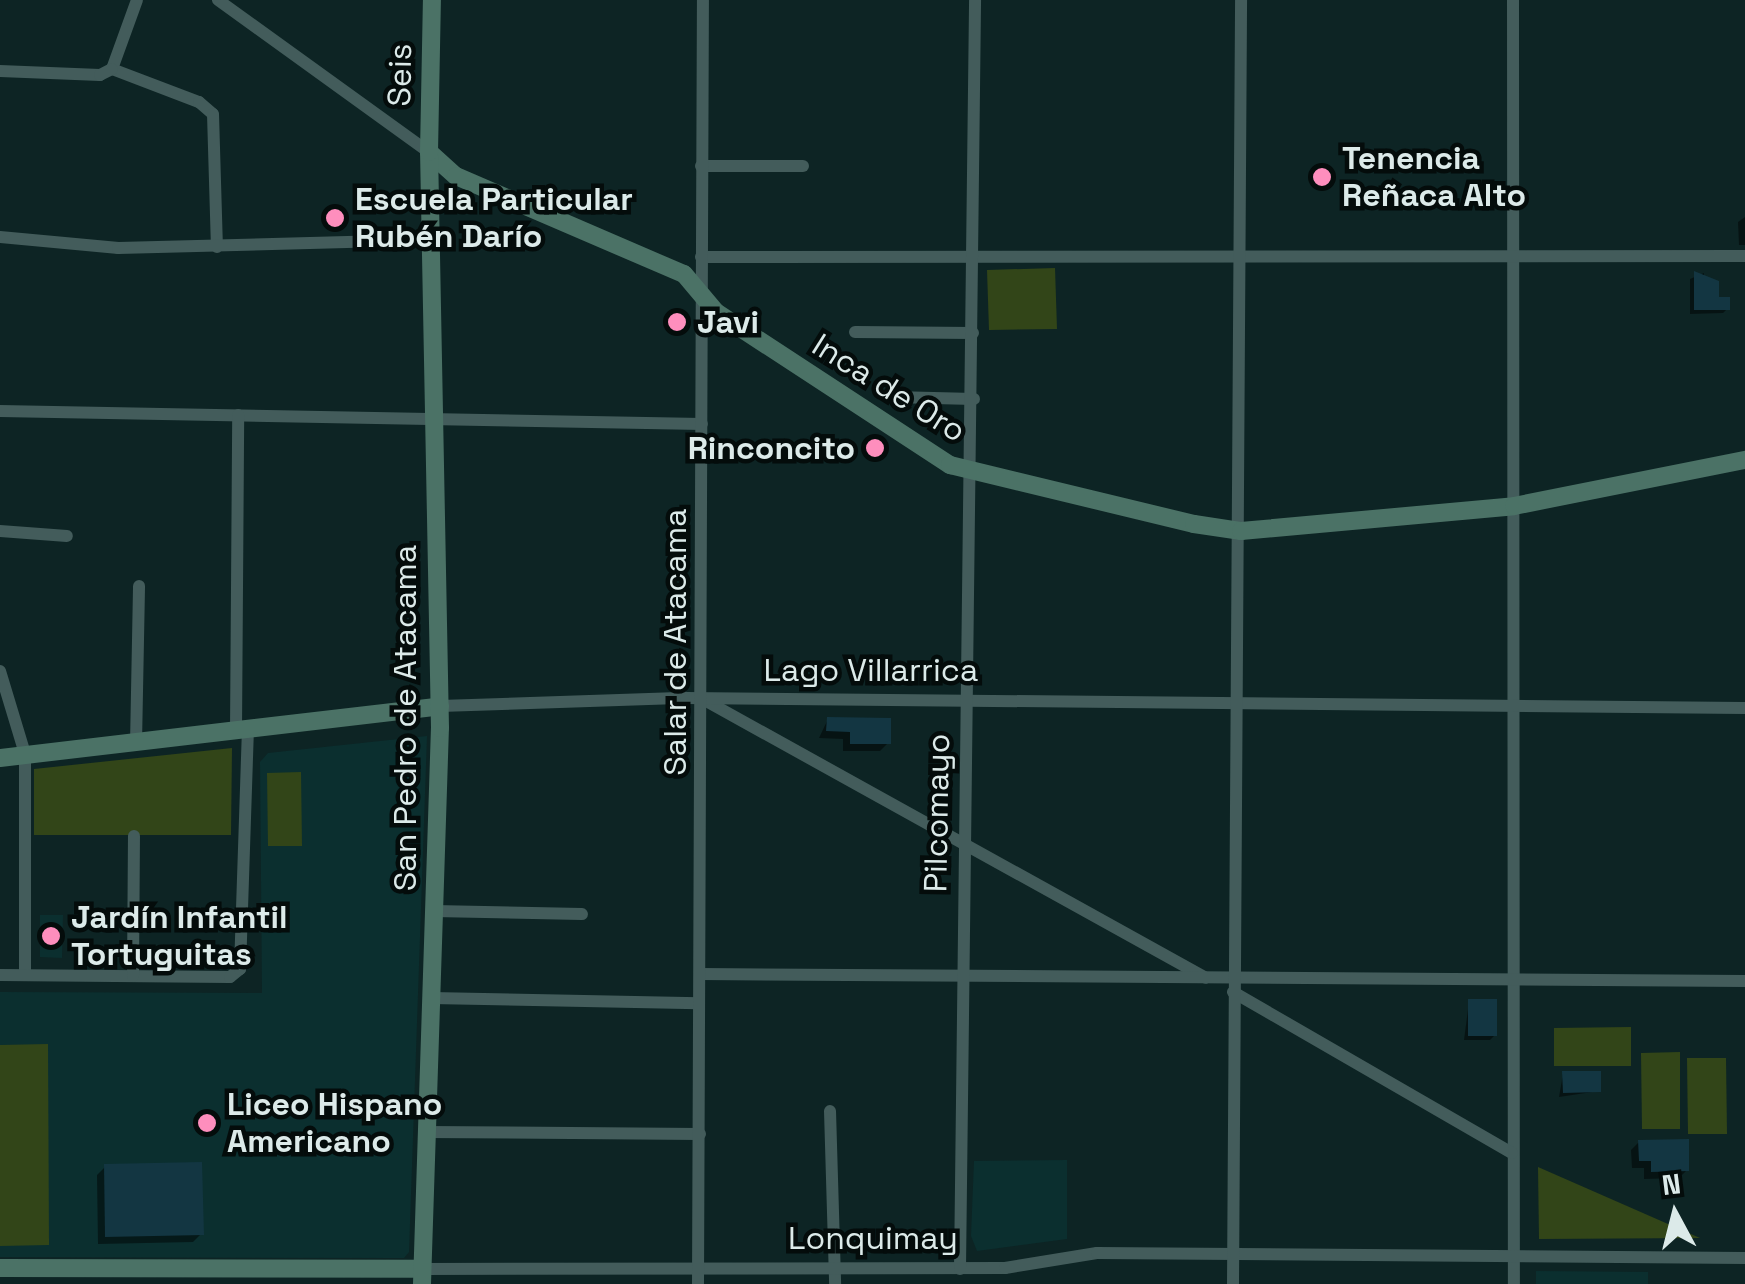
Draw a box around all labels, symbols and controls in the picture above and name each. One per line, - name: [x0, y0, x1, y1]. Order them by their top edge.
- street label: Seis: [380, 43, 420, 107]
- place label: Tenencia Reñaca Alto: [1342, 140, 1526, 215]
- marker: Tenencia Reñaca Alto: [1311, 166, 1333, 188]
- place label: Escuela Particular Rubén Darío: [355, 181, 633, 256]
- marker: Escuela Particular Rubén Darío: [324, 207, 346, 229]
- place label: Javi: [697, 303, 759, 341]
- marker: Javi: [666, 311, 688, 333]
- street label: Inca de Oro: [805, 326, 973, 450]
- place label: Rinconcito: [688, 429, 855, 467]
- marker: Rinconcito: [864, 437, 886, 459]
- street label: Salar de Atacama: [656, 508, 694, 776]
- street label: San Pedro de Atacama: [386, 545, 424, 891]
- street label: Lago Villarrica: [763, 651, 979, 689]
- street label: Pilcomayo: [916, 733, 958, 893]
- place label: Jardín Infantil Tortuguitas: [71, 899, 288, 974]
- marker: Jardín Infantil Tortuguitas: [40, 925, 62, 947]
- place label: Liceo Hispano Americano: [227, 1086, 442, 1161]
- marker: Liceo Hispano Americano: [196, 1112, 218, 1134]
- north arrow: [1625, 1164, 1725, 1264]
- text: N: [1660, 1165, 1683, 1203]
- street label: Lonquimay: [788, 1219, 958, 1257]

